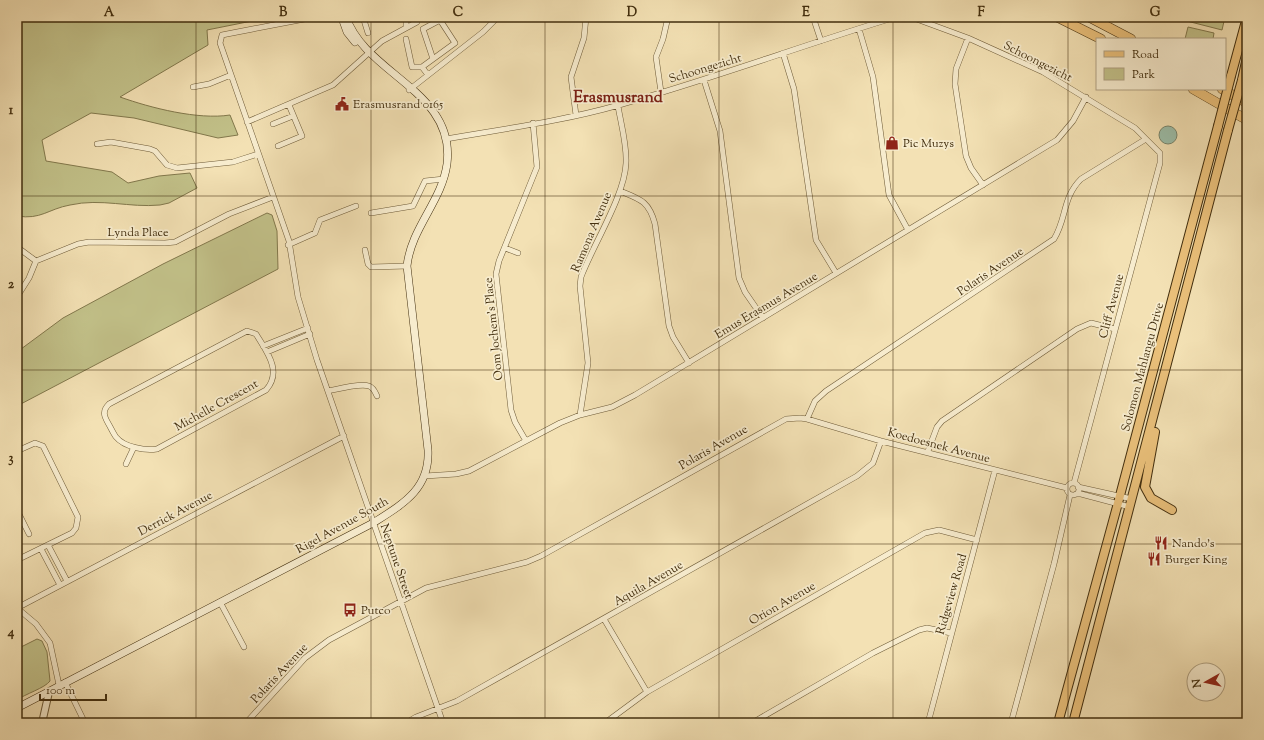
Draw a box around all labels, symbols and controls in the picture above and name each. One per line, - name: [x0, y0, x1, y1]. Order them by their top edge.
- text: A: [104, 4, 115, 22]
- text: B: [279, 4, 288, 22]
- text: C: [453, 4, 463, 22]
- text: D: [627, 4, 637, 22]
- text: E: [802, 4, 810, 22]
- text: F: [977, 4, 985, 22]
- text: G: [1150, 4, 1161, 22]
- street label: Schoongezicht: [1000, 37, 1075, 87]
- legend: [1096, 38, 1226, 90]
- text: Road: [1132, 46, 1159, 64]
- street label: Schoongezicht: [667, 49, 744, 89]
- text: Park: [1132, 66, 1155, 84]
- district label: Erasmusrand: [573, 87, 664, 110]
- public building icon: Erasmusrand 0165: [334, 96, 350, 112]
- place label: Erasmusrand 0165: [353, 96, 443, 114]
- text: 1: [9, 102, 14, 120]
- shop icon: Pic Muzys: [884, 135, 900, 151]
- place label: Pic Muzys: [903, 135, 954, 153]
- street label: Ramona Avenue: [567, 189, 617, 275]
- street label: Lynda Place: [107, 224, 169, 242]
- street label: Polaris Avenue: [954, 243, 1028, 301]
- street label: Emus Erasmus Avenue: [712, 268, 822, 344]
- street label: Cliff Avenue: [1095, 271, 1129, 341]
- text: 2: [8, 276, 15, 294]
- street label: Oom Jochem's Place: [480, 276, 508, 381]
- street label: Solomon Mahlangu Drive: [1117, 300, 1169, 434]
- street label: Michelle Crescent: [171, 375, 262, 436]
- street label: Polaris Avenue: [676, 421, 752, 475]
- street label: Koedoesnek Avenue: [885, 424, 992, 468]
- text: 3: [8, 450, 14, 468]
- street label: Derrick Avenue: [135, 486, 216, 541]
- street label: Rigel Avenue South: [293, 493, 392, 559]
- street label: Neptune Street: [375, 521, 417, 601]
- restaurant icon: Nando's: [1153, 535, 1169, 551]
- place label: Nando's: [1172, 535, 1215, 553]
- restaurant icon: Burger King: [1146, 551, 1162, 567]
- place label: Burger King: [1165, 551, 1227, 569]
- street label: Ridgeview Road: [932, 552, 972, 637]
- street label: Aquila Avenue: [610, 556, 687, 611]
- street label: Orion Avenue: [746, 577, 820, 630]
- bus stop icon: Putco: [342, 602, 358, 618]
- place label: Putco: [361, 602, 391, 620]
- text: 4: [7, 624, 15, 642]
- street label: Polaris Avenue: [247, 639, 313, 708]
- north arrow: [1186, 662, 1226, 702]
- scale bar: [40, 676, 106, 702]
- text: N: [1189, 678, 1206, 690]
- text: 100 m: [46, 682, 75, 700]

